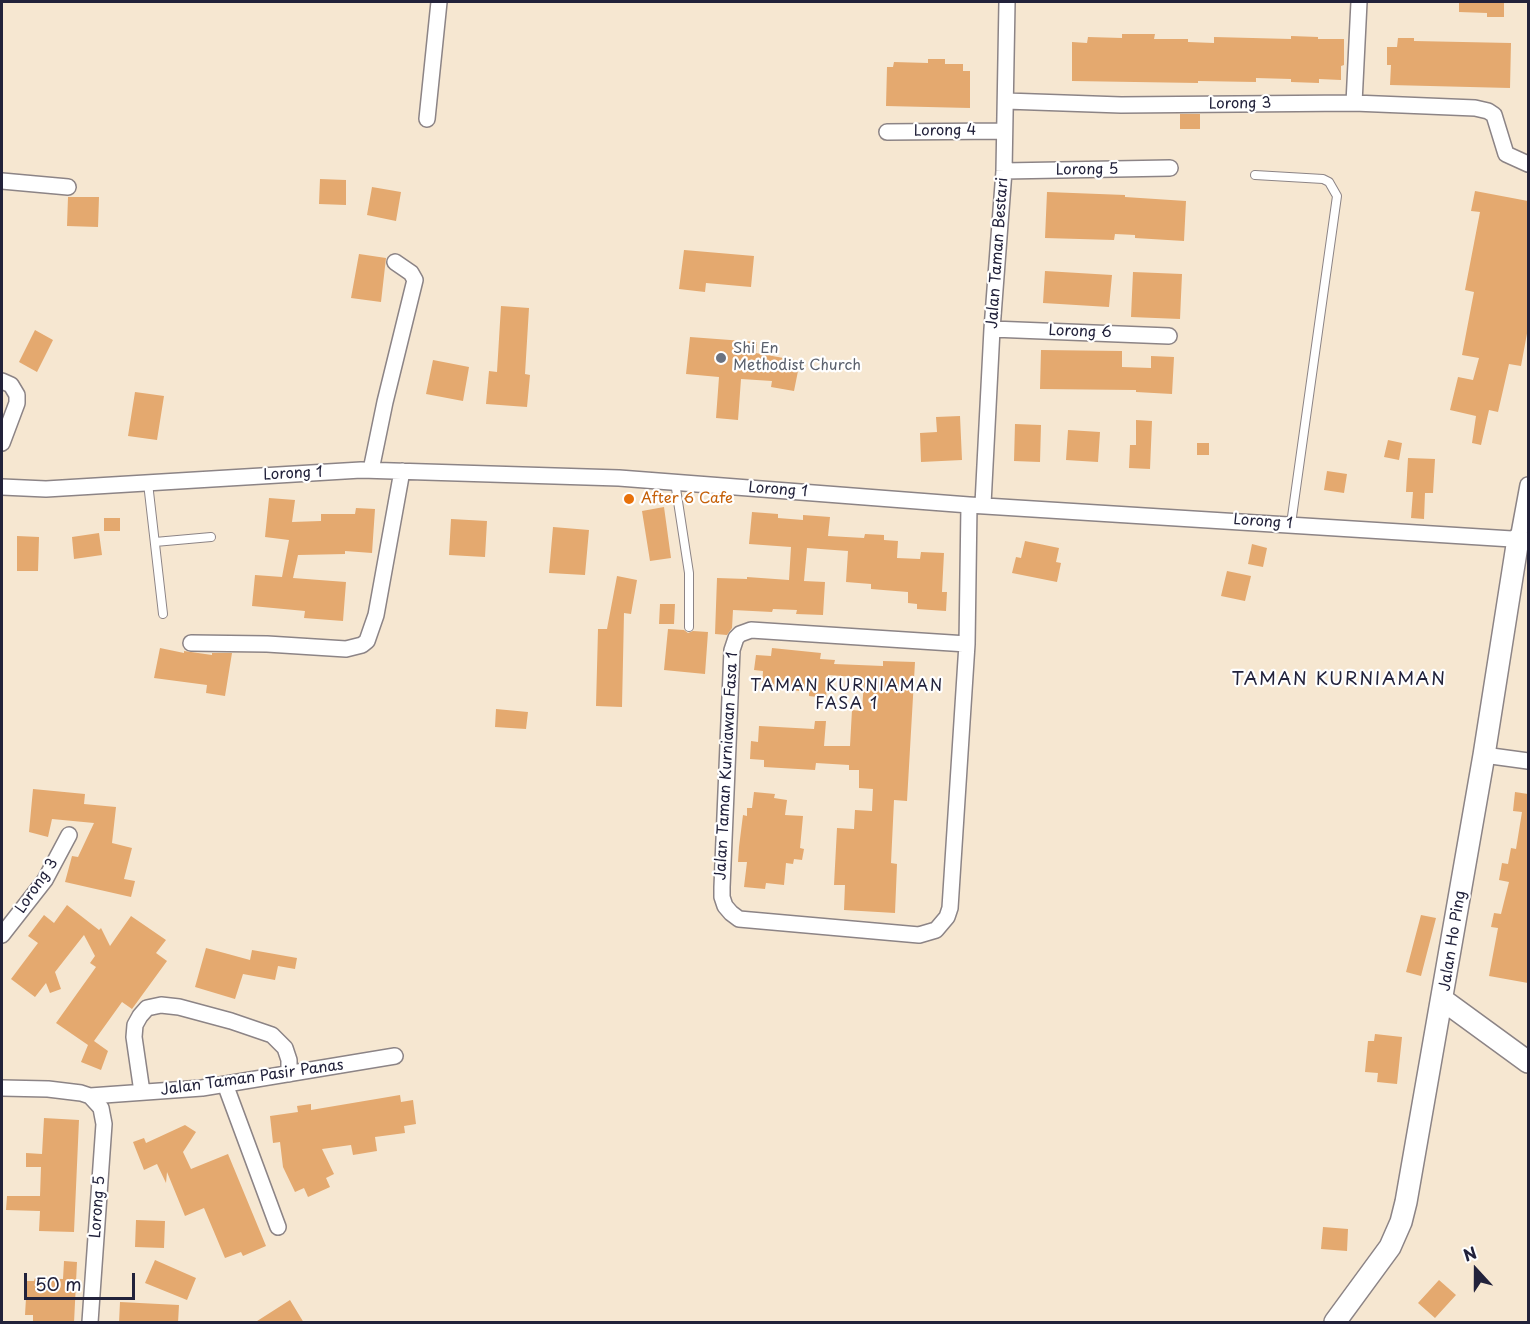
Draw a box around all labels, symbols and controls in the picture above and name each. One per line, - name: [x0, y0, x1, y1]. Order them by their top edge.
- street label: Lorong 3: [1209, 94, 1271, 114]
- street label: Lorong 4: [913, 121, 977, 141]
- street label: Lorong 5: [1056, 160, 1118, 180]
- street label: Jalan Taman Bestari: [984, 177, 1012, 329]
- street label: Lorong 6: [1048, 322, 1112, 342]
- place label: Shi En Methodist Church: [733, 340, 861, 375]
- marker: Shi En Methodist Church: [714, 351, 728, 365]
- street label: Lorong 1: [263, 463, 323, 485]
- street label: Lorong 1: [748, 479, 808, 501]
- place label: After 6 Cafe: [641, 490, 733, 508]
- marker: After 6 Cafe: [622, 492, 636, 506]
- street label: Lorong 1: [1233, 511, 1293, 533]
- street label: Jalan Taman Kurniawan Fasa 1: [712, 651, 742, 881]
- district label: TAMAN KURNIAMAN: [1233, 669, 1445, 691]
- district label: TAMAN KURNIAMAN FASA 1: [751, 677, 943, 715]
- street label: Lorong 3: [12, 855, 62, 917]
- street label: Jalan Ho Ping: [1436, 889, 1470, 993]
- street label: Jalan Taman Pasir Panas: [159, 1056, 345, 1100]
- street label: Lorong 5: [87, 1175, 109, 1239]
- north arrow: [1446, 1240, 1506, 1300]
- text: N: [1459, 1240, 1480, 1267]
- scale bar: [27, 1261, 138, 1299]
- text: 50 m: [35, 1270, 82, 1297]

